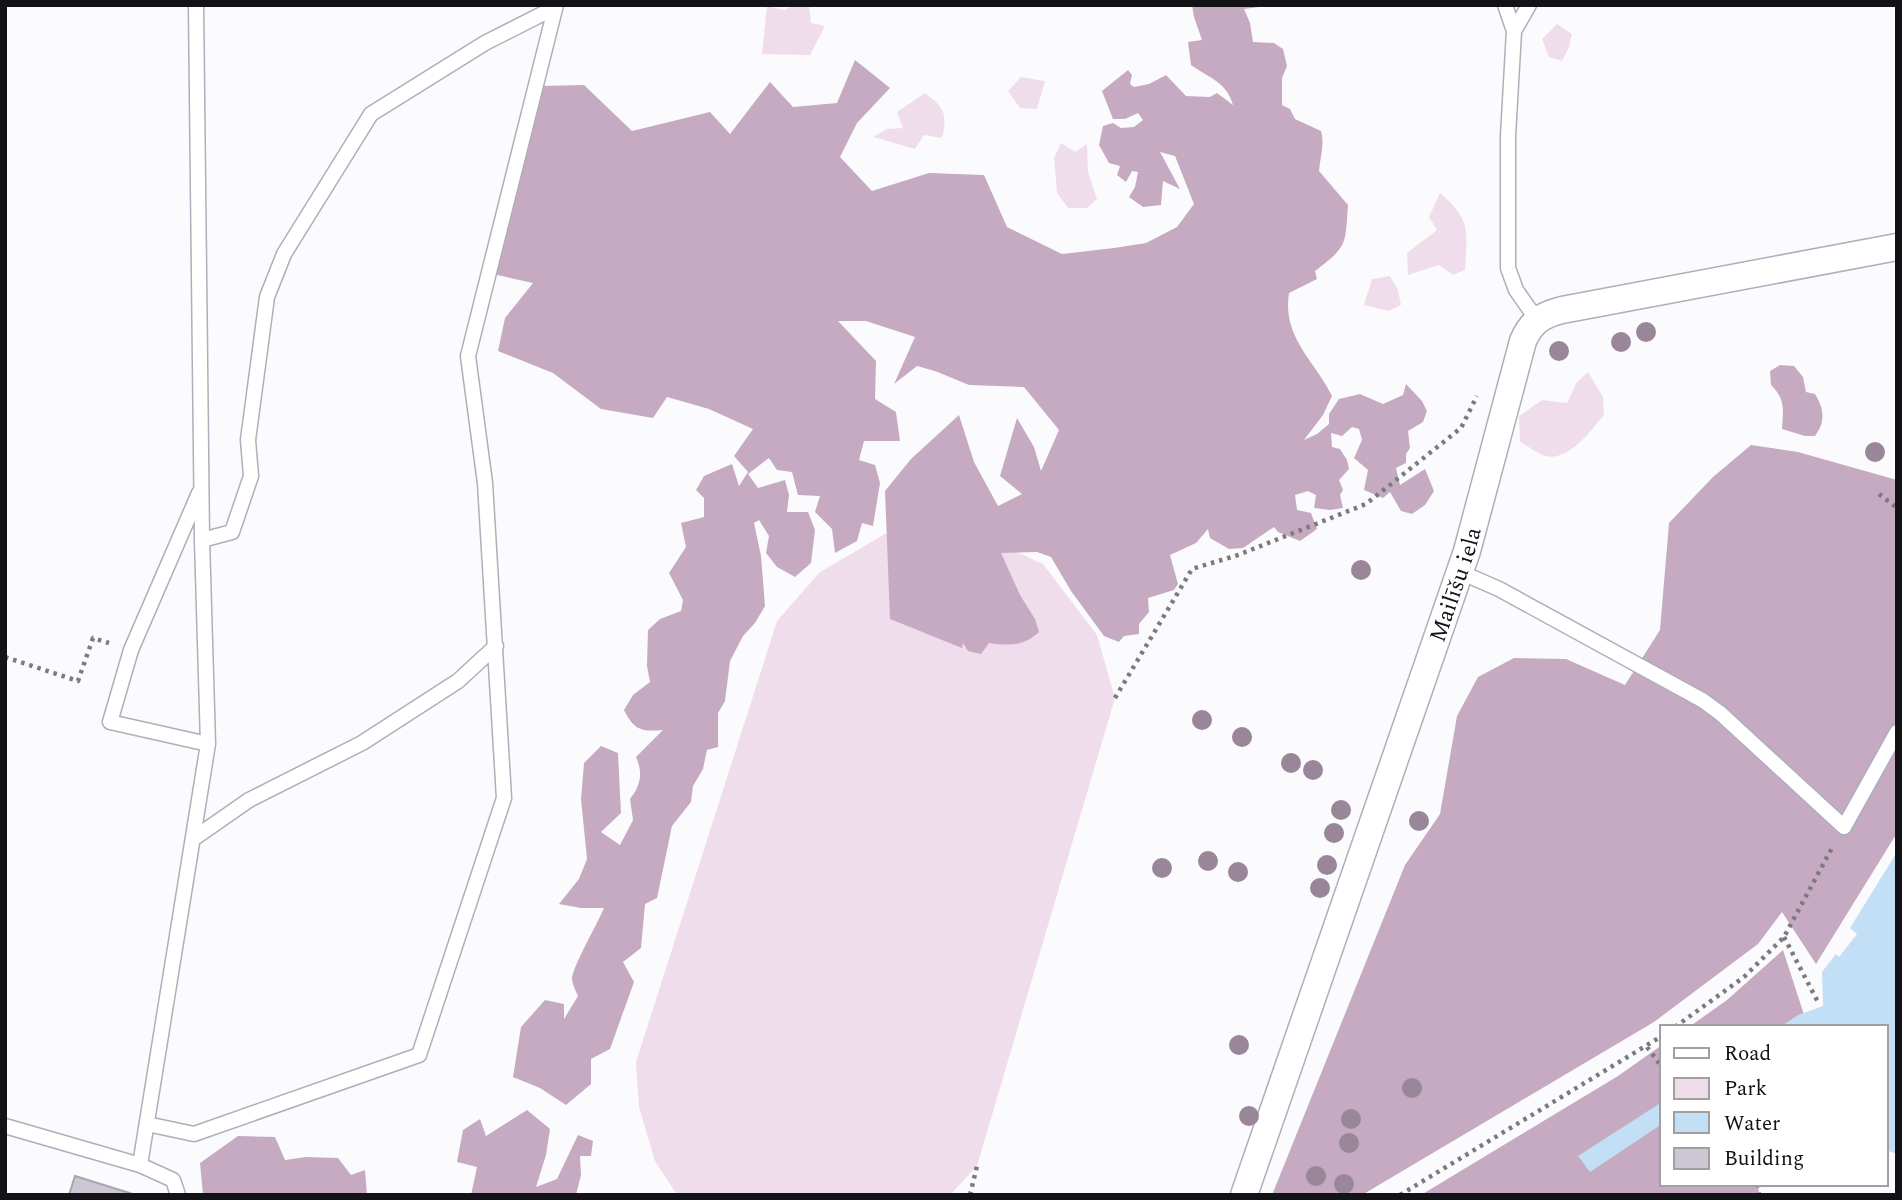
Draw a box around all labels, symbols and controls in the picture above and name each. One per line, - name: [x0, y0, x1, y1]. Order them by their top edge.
- street label: Mailīšu iela: [1421, 523, 1492, 647]
- legend: [1660, 1025, 1888, 1186]
- text: Road: [1724, 1038, 1771, 1070]
- text: Park: [1724, 1073, 1768, 1105]
- text: Water: [1724, 1108, 1780, 1140]
- text: Building: [1724, 1143, 1804, 1175]

